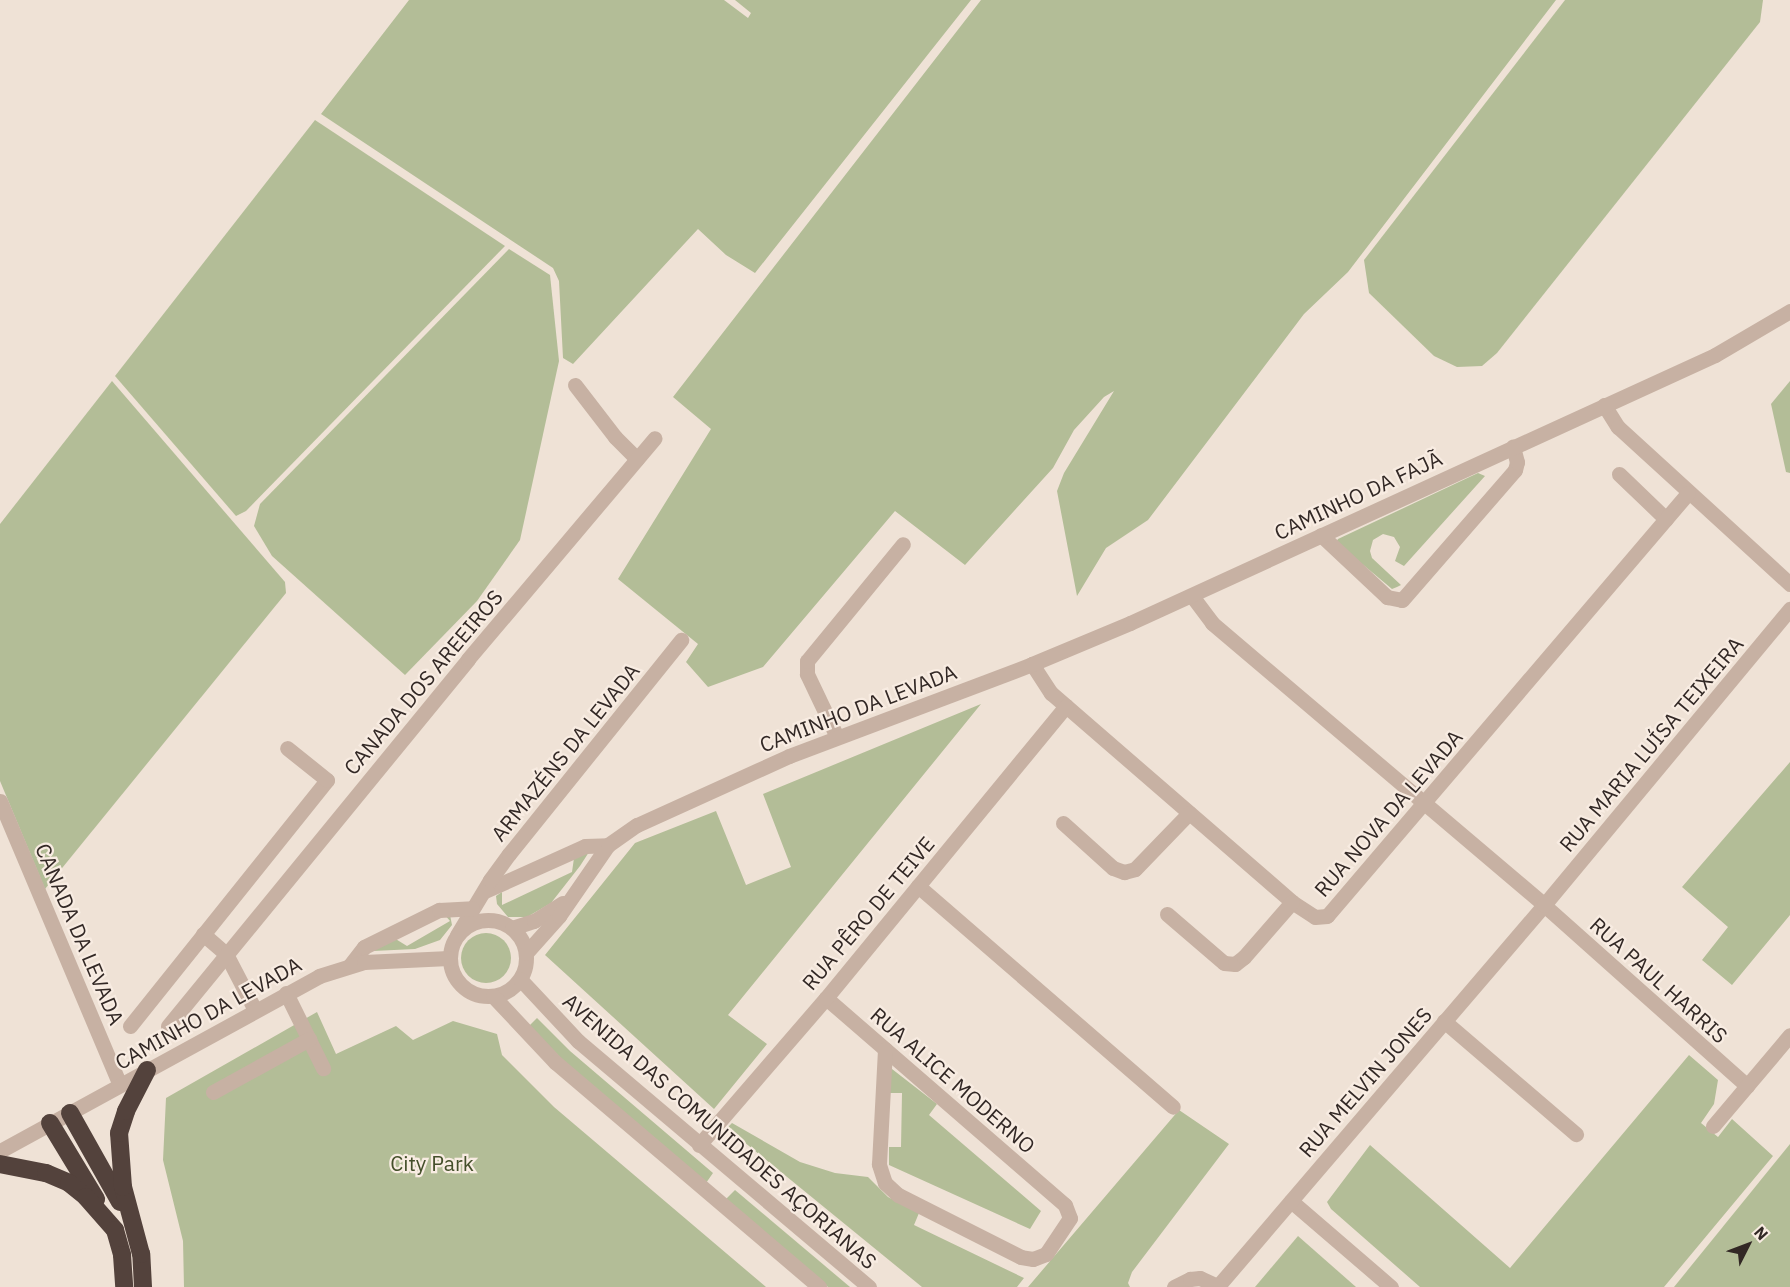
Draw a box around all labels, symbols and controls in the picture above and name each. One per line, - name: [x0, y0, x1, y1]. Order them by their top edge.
- street label: CAMINHO DA FAJÃ: [1270, 445, 1446, 545]
- street label: CANADA DOS AREEIROS: [338, 585, 508, 779]
- street label: RUA MARIA LUÍSA TEIXEIRA: [1554, 631, 1748, 857]
- street label: ARMAZÉNS DA LEVADA: [486, 658, 644, 846]
- street label: CAMINHO DA LEVADA: [756, 659, 960, 757]
- street label: RUA NOVA DA LEVADA: [1309, 724, 1467, 902]
- street label: RUA PÊRO DE TEIVE: [796, 831, 940, 995]
- street label: CANADA DA LEVADA: [30, 840, 130, 1028]
- street label: RUA PAUL HARRIS: [1585, 912, 1733, 1048]
- street label: CAMINHO DA LEVADA: [111, 951, 305, 1075]
- street label: AVENIDA DAS COMUNIDADES AÇORIANAS: [558, 988, 882, 1274]
- street label: RUA ALICE MODERNO: [866, 1002, 1040, 1158]
- street label: RUA MELVIN JONES: [1293, 1002, 1437, 1162]
- park label: City Park: [390, 1150, 474, 1176]
- north arrow: [1718, 1215, 1778, 1275]
- text: N: [1750, 1222, 1773, 1244]

